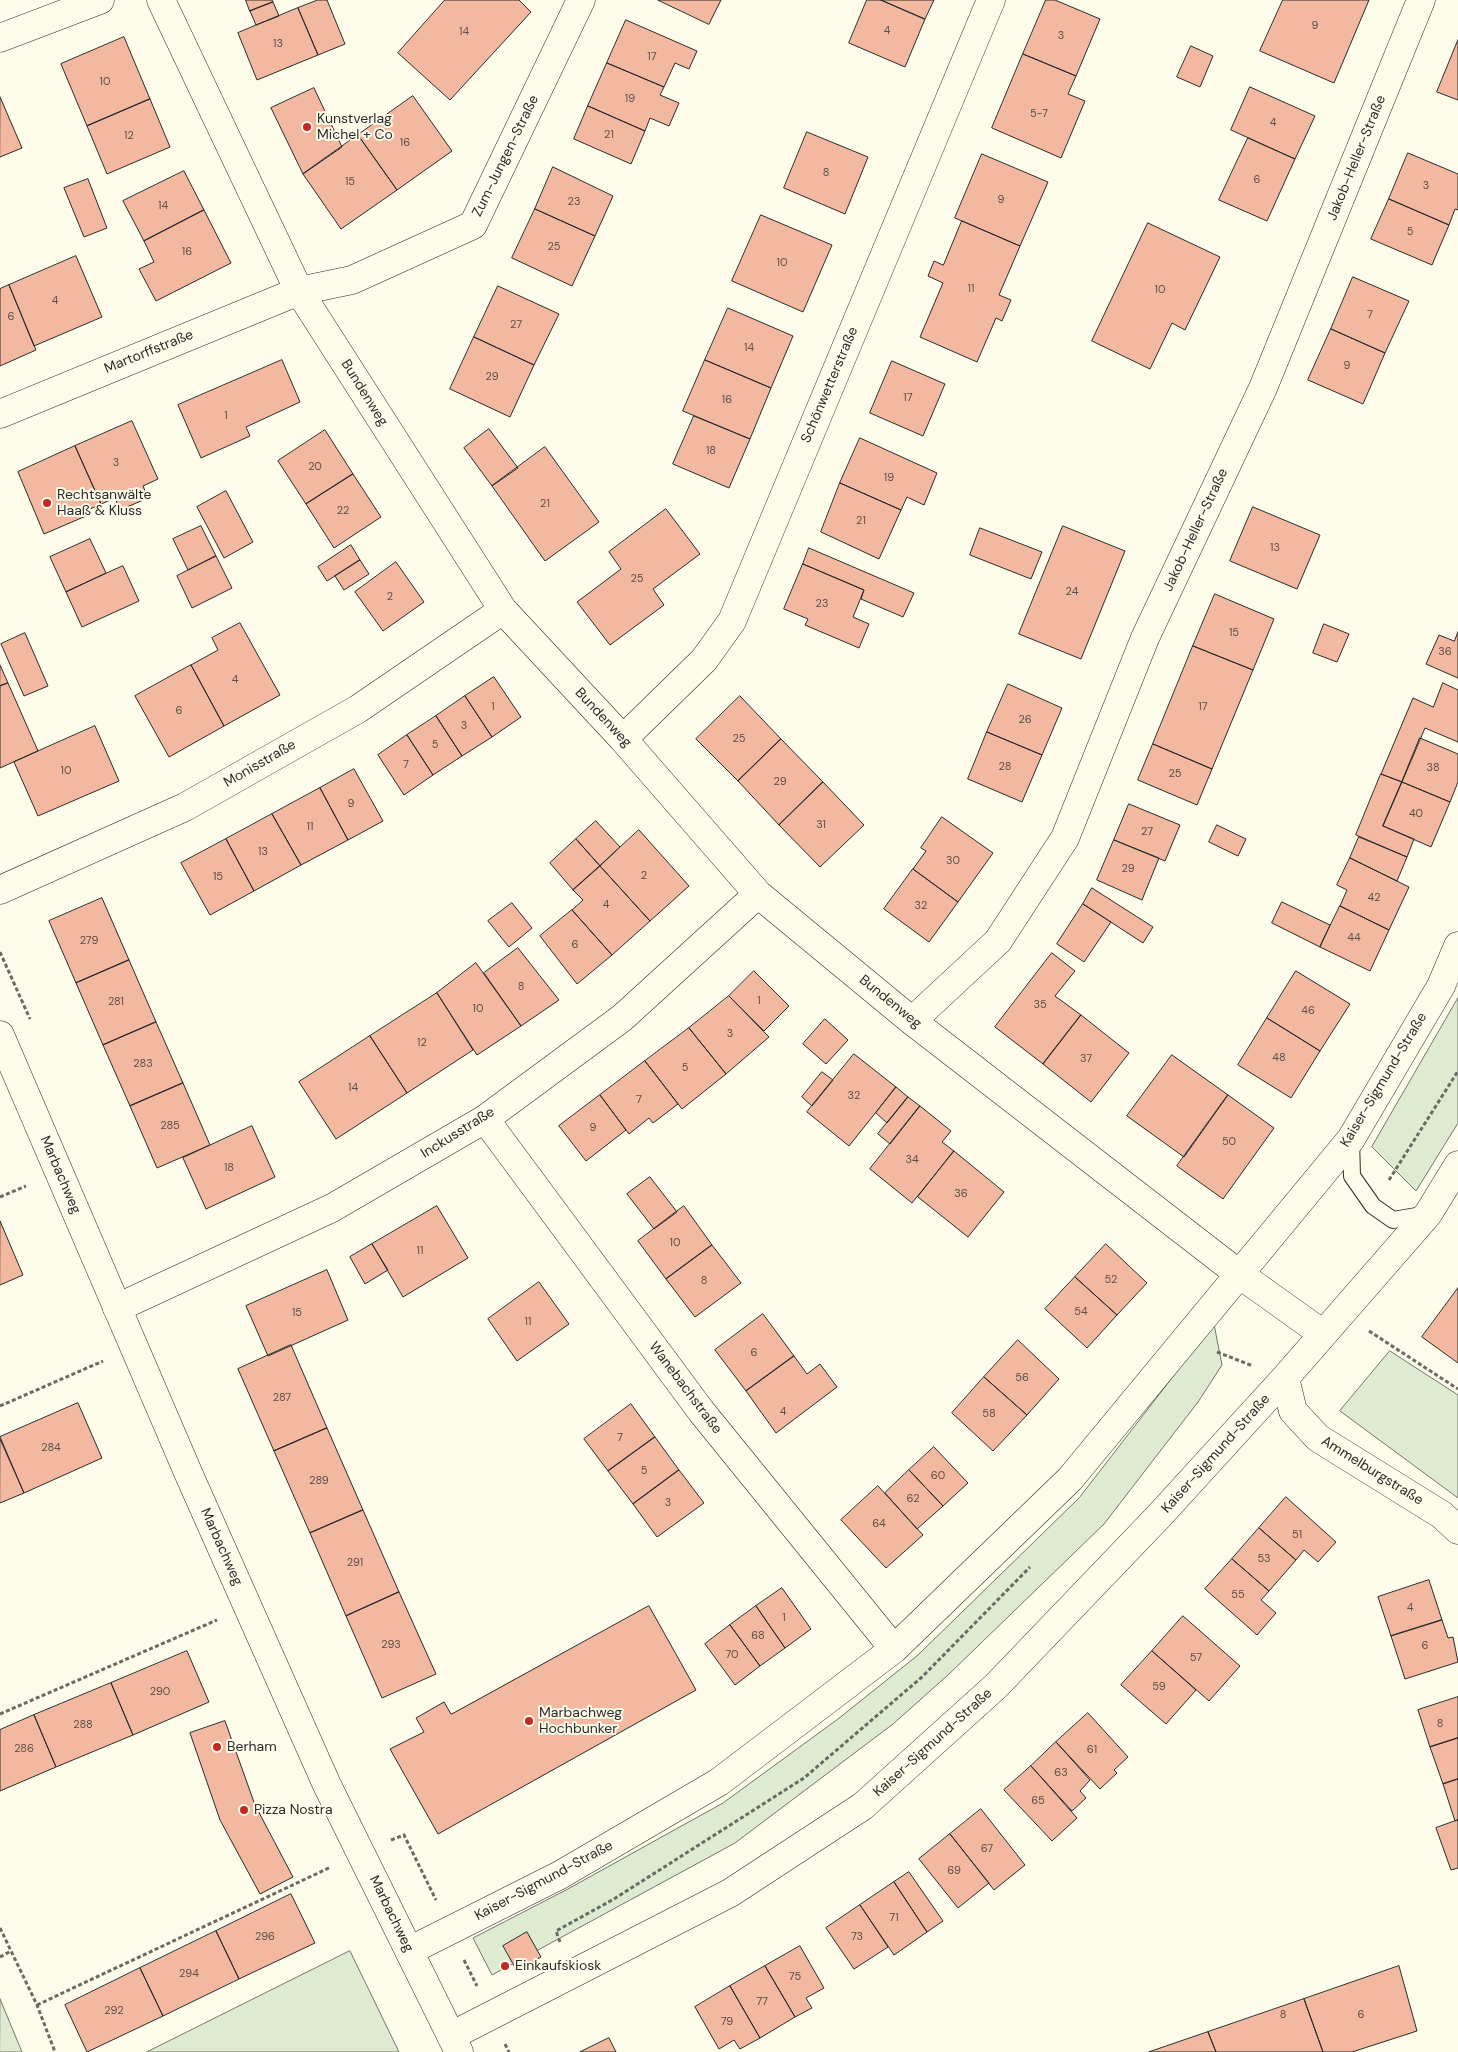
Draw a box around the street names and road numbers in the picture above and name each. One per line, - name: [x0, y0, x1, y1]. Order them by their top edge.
- street label: Zum-Jungen-Straße: [469, 92, 543, 220]
- street label: Jakob-Heller-Straße: [1324, 93, 1390, 223]
- street label: Schönwetterstraße: [798, 324, 862, 446]
- street label: Martorffstraße: [102, 326, 196, 378]
- street label: Bundenweg: [337, 357, 391, 429]
- street label: Jakob-Heller-Straße: [1160, 466, 1232, 594]
- street label: Bundenweg: [571, 685, 635, 751]
- street label: Monisstraße: [221, 737, 299, 791]
- street label: Bundenweg: [855, 972, 925, 1032]
- street label: Kaiser-Sigmund-Straße: [1337, 1010, 1431, 1150]
- street label: Inckusstraße: [418, 1104, 498, 1162]
- street label: Marbachweg: [36, 1133, 84, 1217]
- street label: Wanebachstraße: [645, 1339, 725, 1437]
- street label: Kaiser-Sigmund-Straße: [1158, 1391, 1274, 1517]
- street label: Ammelburgstraße: [1318, 1433, 1426, 1509]
- street label: Marbachweg: [196, 1506, 246, 1588]
- street label: Kaiser-Sigmund-Straße: [870, 1685, 996, 1801]
- street label: Kaiser-Sigmund-Straße: [472, 1837, 616, 1925]
- street label: Marbachweg: [365, 1873, 417, 1955]

